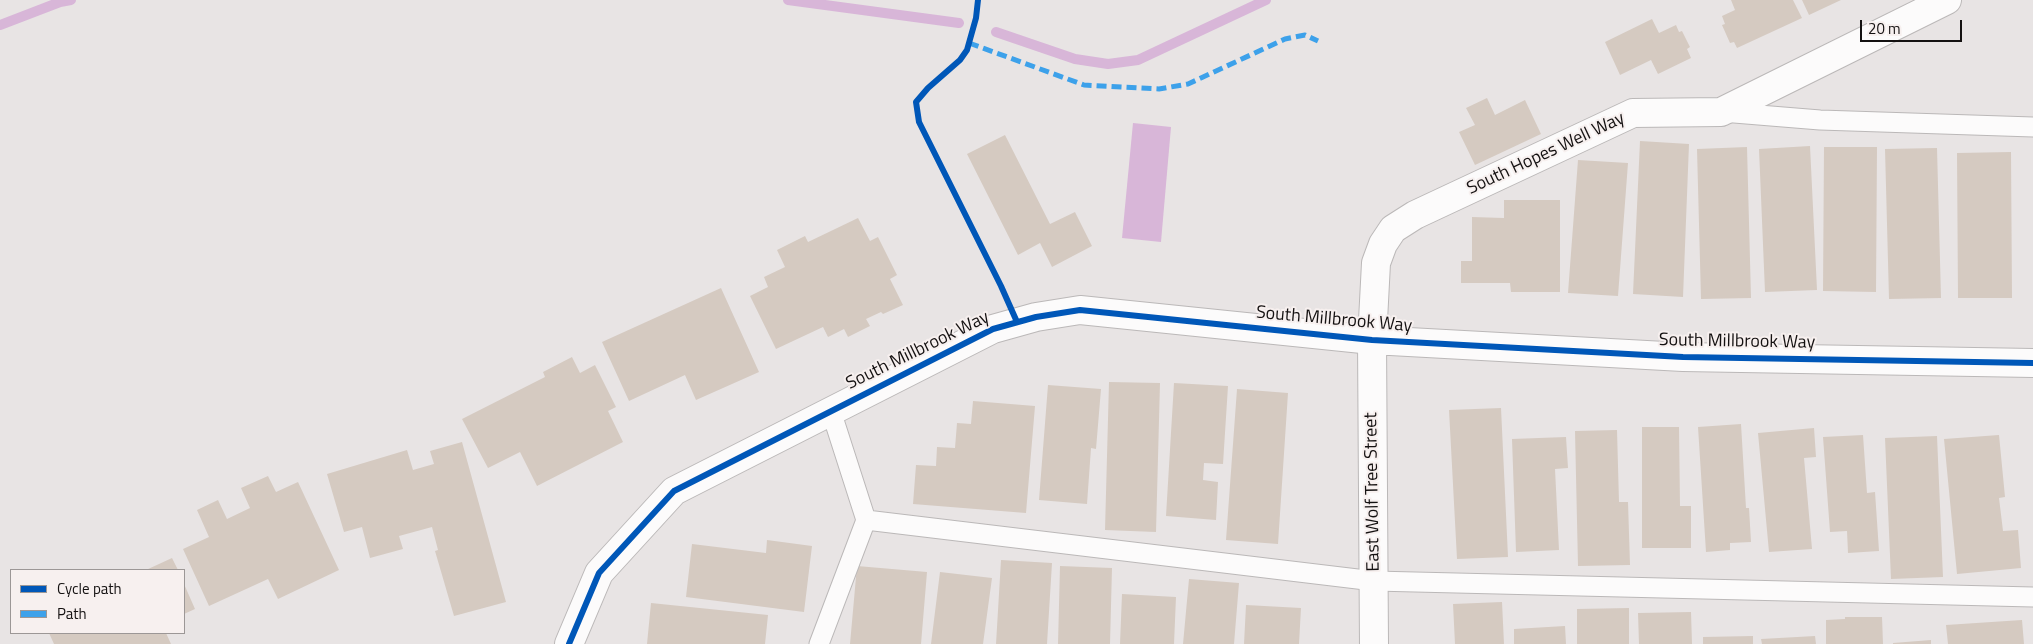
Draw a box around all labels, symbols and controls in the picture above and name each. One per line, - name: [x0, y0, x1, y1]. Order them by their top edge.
- scale bar: [1863, 10, 1966, 42]
- text: 20 m: [1868, 17, 1901, 40]
- street label: South Hopes Well Way: [1464, 108, 1628, 200]
- street label: South Millbrook Way: [1255, 302, 1413, 338]
- street label: South Millbrook Way: [843, 307, 993, 395]
- street label: South Millbrook Way: [1659, 330, 1815, 354]
- street label: East Wolf Tree Street: [1361, 412, 1385, 572]
- legend: [10, 569, 185, 634]
- text: Cycle path: [57, 577, 122, 600]
- text: Path: [57, 602, 87, 625]

